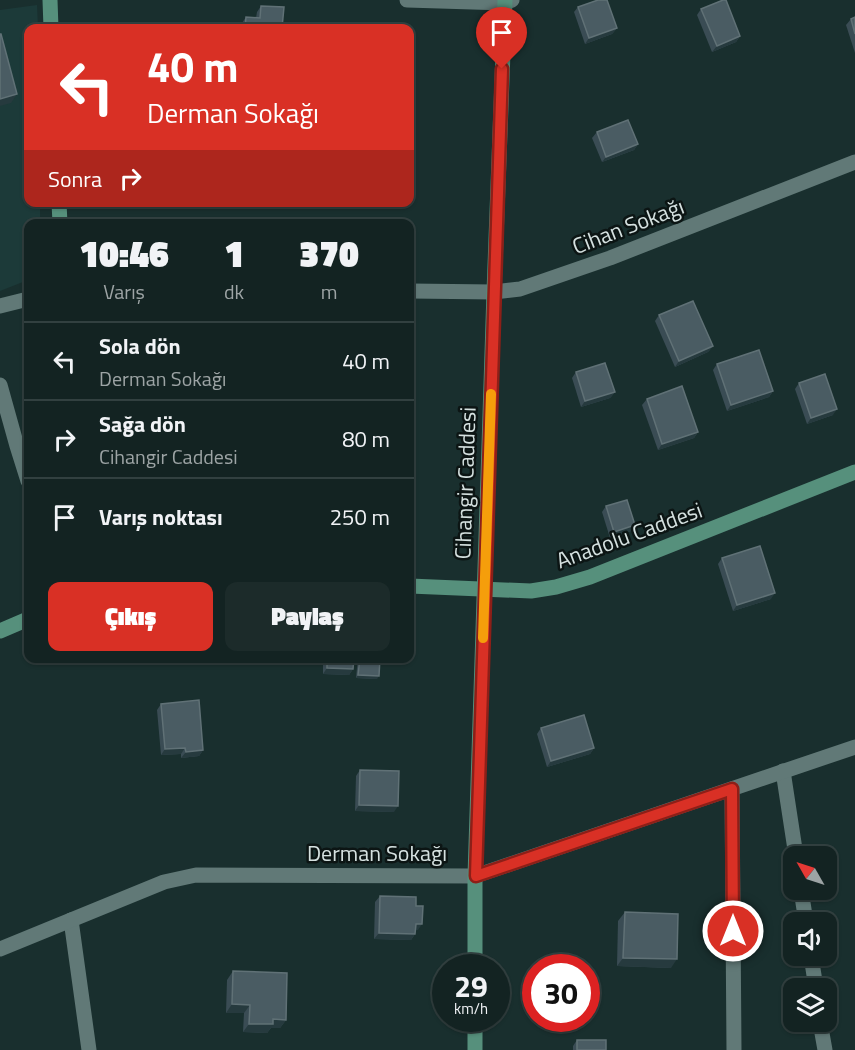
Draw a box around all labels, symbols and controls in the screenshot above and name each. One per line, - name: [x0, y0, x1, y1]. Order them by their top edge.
- pin: [476, 7, 527, 69]
- icon: arrive: [485, 16, 518, 49]
- text: 40 m: [147, 34, 239, 98]
- icon: left: [48, 48, 126, 126]
- text: Derman Sokağı: [147, 92, 319, 133]
- text: Sonra: [48, 162, 102, 196]
- icon: right: [114, 162, 147, 195]
- street label: Cihan Sokağı: [567, 189, 689, 263]
- text: 10:46: [79, 226, 169, 281]
- text: 1: [224, 226, 244, 281]
- text: 370: [299, 226, 359, 281]
- text: Varış: [103, 276, 145, 307]
- text: dk: [224, 276, 244, 307]
- text: m: [321, 276, 337, 307]
- text: Sola dön: [99, 329, 181, 363]
- text: 40 m: [342, 344, 390, 378]
- icon: left: [48, 345, 81, 378]
- text: Derman Sokağı: [99, 363, 226, 394]
- street label: Cihangir Caddesi: [445, 406, 485, 560]
- text: Sağa dön: [99, 407, 186, 441]
- text: 80 m: [342, 422, 390, 456]
- icon: right: [48, 423, 81, 456]
- text: Cihangir Caddesi: [99, 441, 238, 472]
- street label: Anadolu Caddesi: [551, 493, 707, 577]
- text: Varış noktası: [99, 500, 223, 534]
- text: 250 m: [330, 500, 390, 534]
- icon: arrive: [48, 501, 81, 534]
- button: Çıkış: [48, 582, 213, 651]
- button: Paylaş: [225, 582, 390, 651]
- street label: Derman Sokağı: [307, 836, 447, 870]
- north arrow: [783, 846, 837, 900]
- map controls: [783, 846, 837, 1032]
- position arrow: [701, 899, 765, 963]
- button: sound: [783, 912, 837, 966]
- speed limit sign: 30: [522, 954, 600, 1032]
- text: 29: [454, 963, 488, 1009]
- button: layers: [783, 978, 837, 1032]
- text: km/h: [454, 997, 488, 1020]

